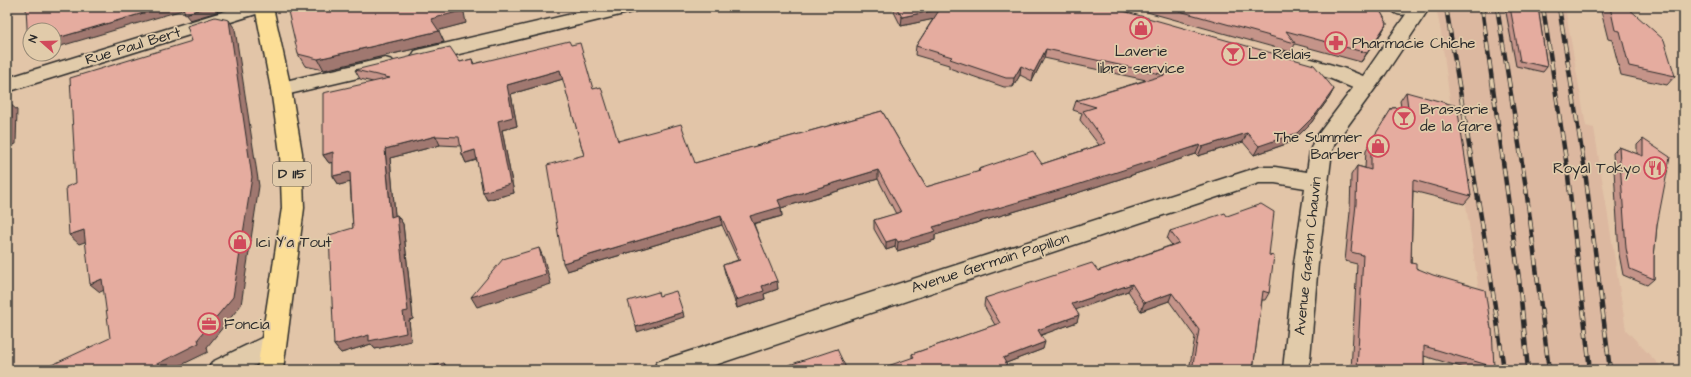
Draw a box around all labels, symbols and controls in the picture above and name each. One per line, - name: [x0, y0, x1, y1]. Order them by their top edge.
- shop icon: Laverie libre service: [1128, 15, 1154, 41]
- north arrow: [22, 22, 62, 62]
- street label: Rue Paul Bert: [83, 22, 183, 70]
- pharmacy icon: Pharmacie Chiche: [1323, 30, 1349, 56]
- text: N: [25, 33, 41, 45]
- place label: Pharmacie Chiche: [1352, 33, 1475, 54]
- place label: Laverie libre service: [1097, 41, 1185, 79]
- bar icon: Le Relais: [1220, 41, 1246, 67]
- place label: Le Relais: [1248, 44, 1312, 65]
- place label: Brasserie de la Gare: [1420, 99, 1492, 137]
- bar icon: Brasserie de la Gare: [1391, 105, 1417, 131]
- place label: The Summer Barber: [1274, 127, 1362, 165]
- shop icon: The Summer Barber: [1365, 133, 1391, 159]
- restaurant icon: Royal Tokyo: [1642, 155, 1668, 181]
- place label: Royal Tokyo: [1553, 158, 1641, 180]
- road number: D 115: [273, 162, 311, 186]
- street label: Avenue Gaston Chauvin: [1289, 175, 1327, 336]
- street label: Avenue Germain Papillon: [908, 227, 1072, 298]
- shop icon: Ici Y'a Tout: [227, 229, 253, 255]
- place label: Ici Y'a Tout: [256, 232, 332, 253]
- office icon: Foncia: [196, 311, 222, 337]
- place label: Foncia: [224, 314, 270, 335]

